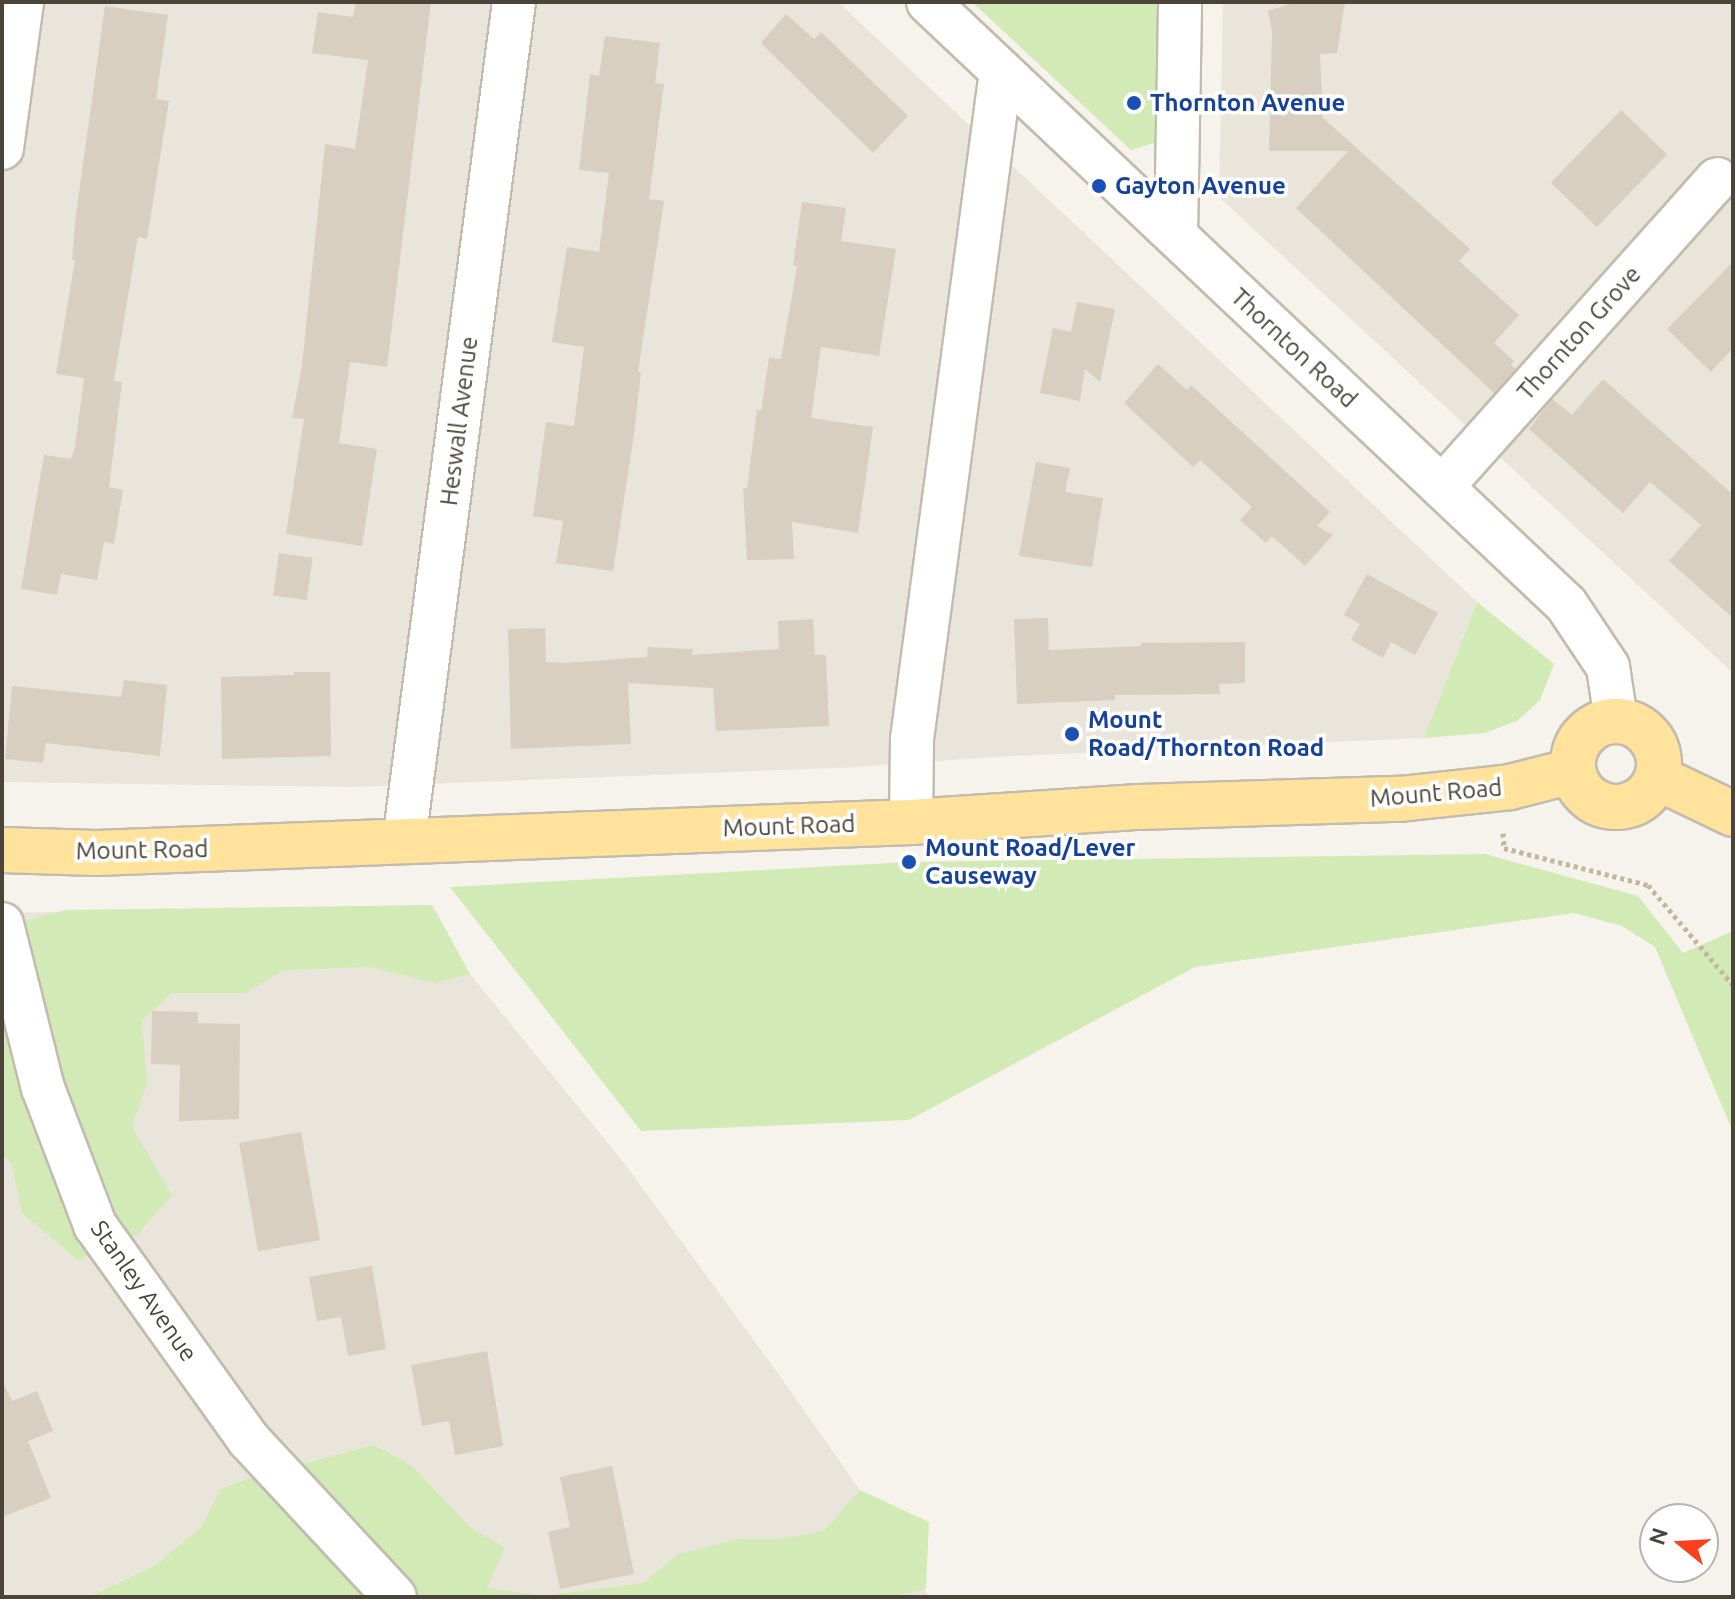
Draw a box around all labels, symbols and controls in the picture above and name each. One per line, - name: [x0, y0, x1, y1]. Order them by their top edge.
- place label: Thornton Avenue: [1150, 89, 1345, 117]
- marker: Thornton Avenue: [1125, 94, 1143, 112]
- place label: Gayton Avenue: [1115, 172, 1286, 200]
- marker: Gayton Avenue: [1090, 177, 1108, 195]
- street label: Thornton Grove: [1511, 260, 1647, 406]
- street label: Thornton Road: [1225, 282, 1363, 414]
- street label: Heswall Avenue: [434, 335, 484, 507]
- place label: Mount Road/Thornton Road: [1088, 706, 1324, 762]
- marker: Mount Road/Thornton Road: [1063, 725, 1081, 743]
- street label: Mount Road: [1369, 773, 1503, 813]
- street label: Mount Road: [722, 809, 856, 843]
- street label: Mount Road: [75, 834, 209, 866]
- place label: Mount Road/Lever Causeway: [925, 834, 1135, 890]
- marker: Mount Road/Lever Causeway: [900, 853, 918, 871]
- street label: Stanley Avenue: [85, 1215, 203, 1367]
- north arrow: [1639, 1503, 1719, 1583]
- text: N: [1643, 1524, 1672, 1548]

